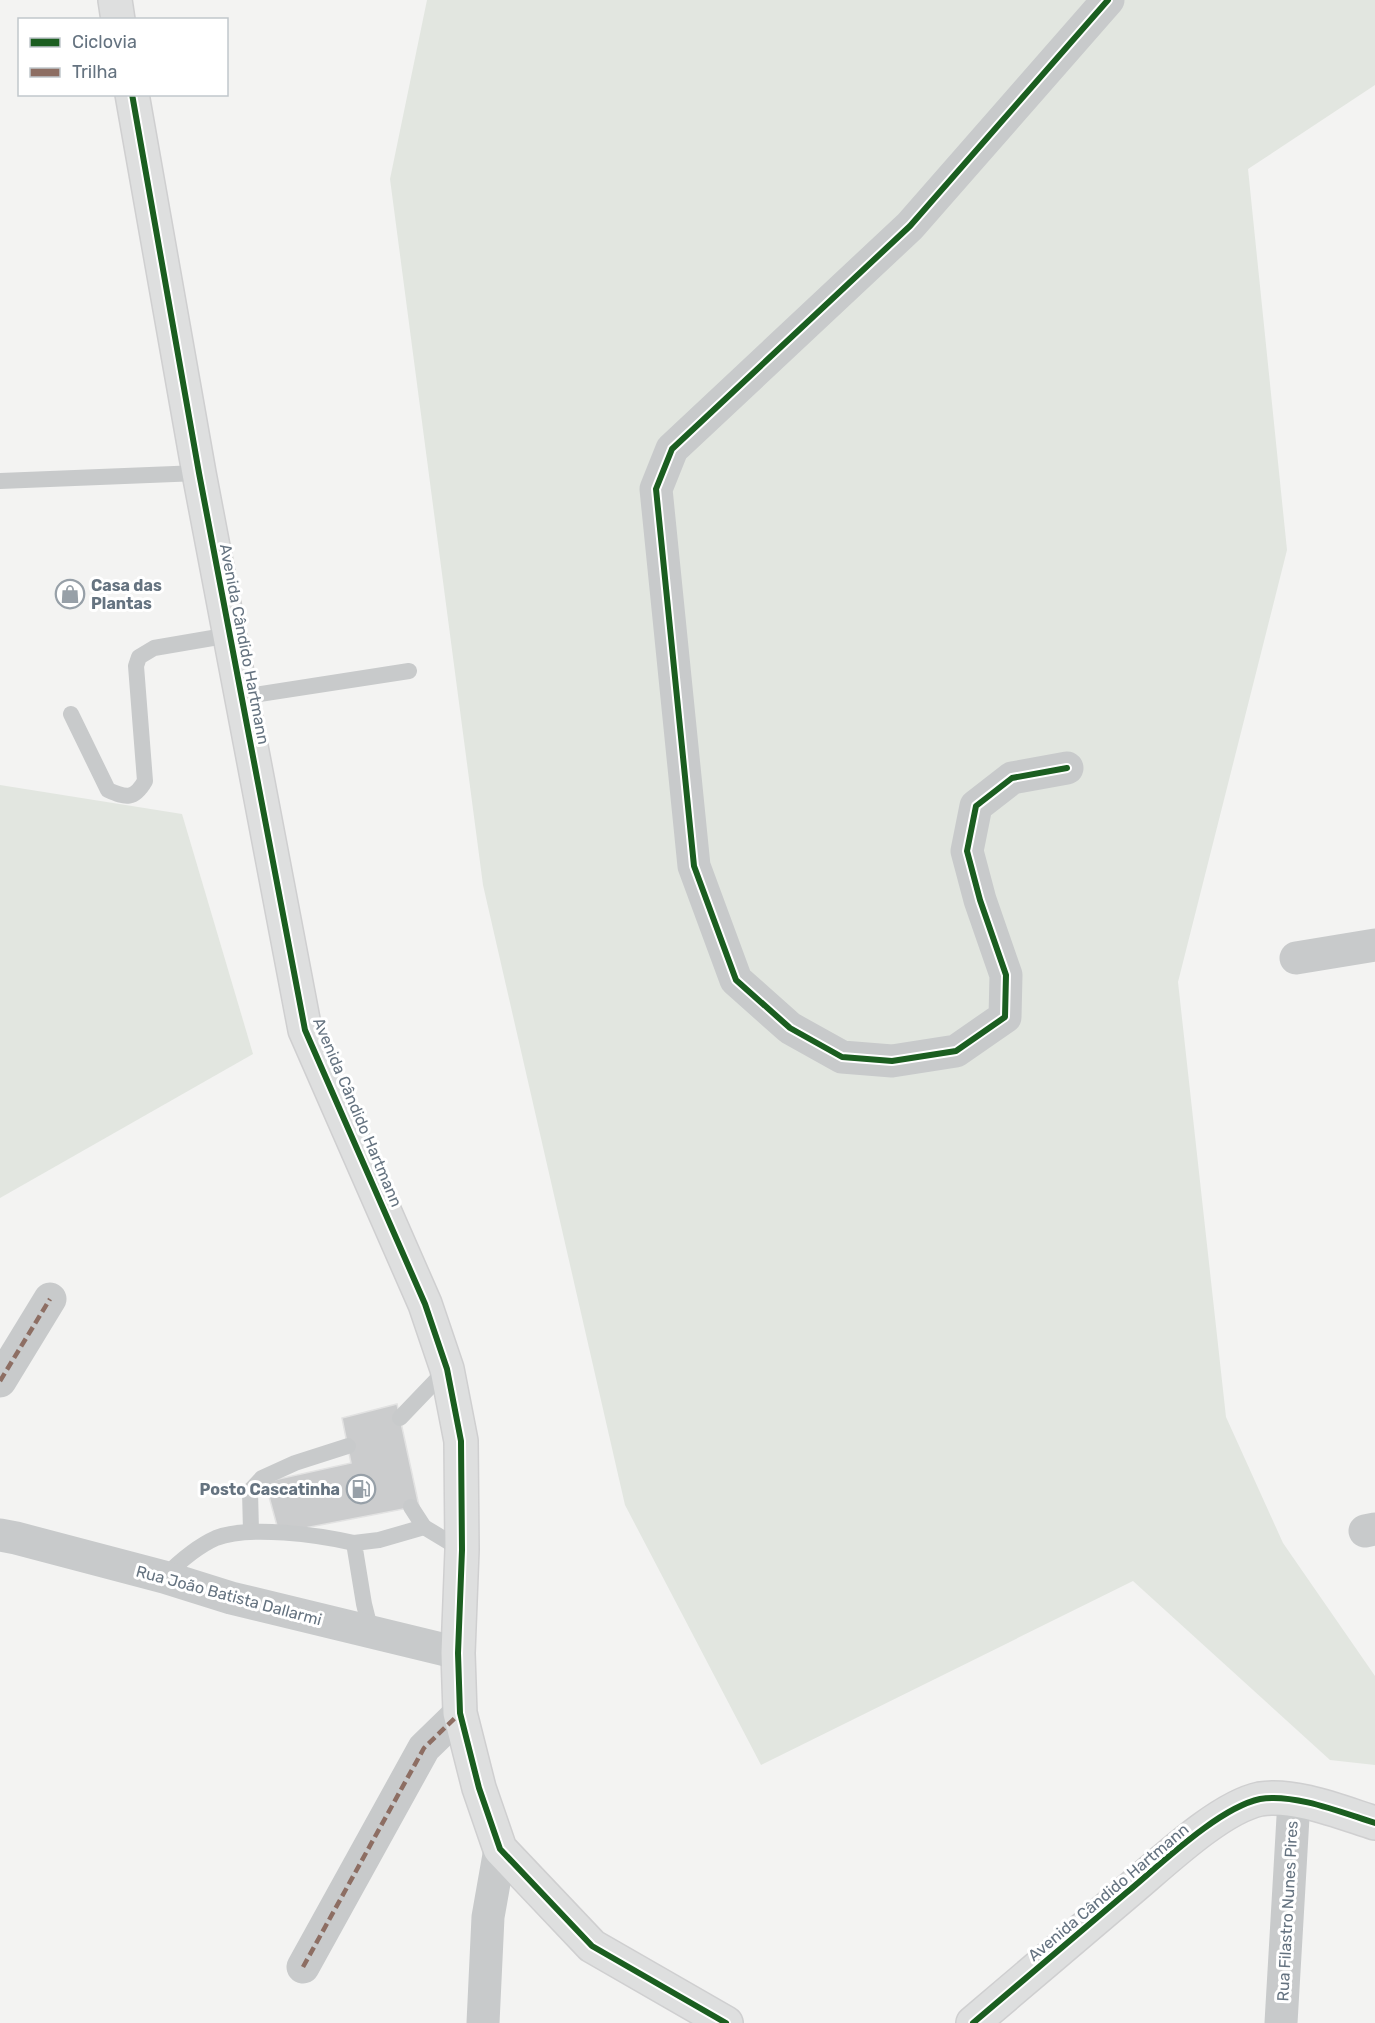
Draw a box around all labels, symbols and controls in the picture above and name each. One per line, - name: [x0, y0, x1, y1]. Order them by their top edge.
- legend: [18, 18, 228, 96]
- text: Ciclovia: [72, 31, 137, 53]
- text: Trilha: [72, 61, 117, 83]
- street label: Avenida Cândido Hartmann: [216, 542, 273, 746]
- place label: Casa das Plantas: [91, 576, 162, 613]
- shop icon: Casa das Plantas: [54, 578, 86, 610]
- street label: Avenida Cândido Hartmann: [309, 1015, 406, 1210]
- fuel station icon: Posto Cascatinha: [345, 1473, 377, 1505]
- place label: Posto Cascatinha: [200, 1480, 340, 1499]
- street label: Rua João Batista Dallarmi: [134, 1562, 324, 1629]
- street label: Avenida Cândido Hartmann: [1024, 1820, 1193, 1965]
- street label: Rua Filastro Nunes Pires: [1273, 1820, 1302, 2002]

